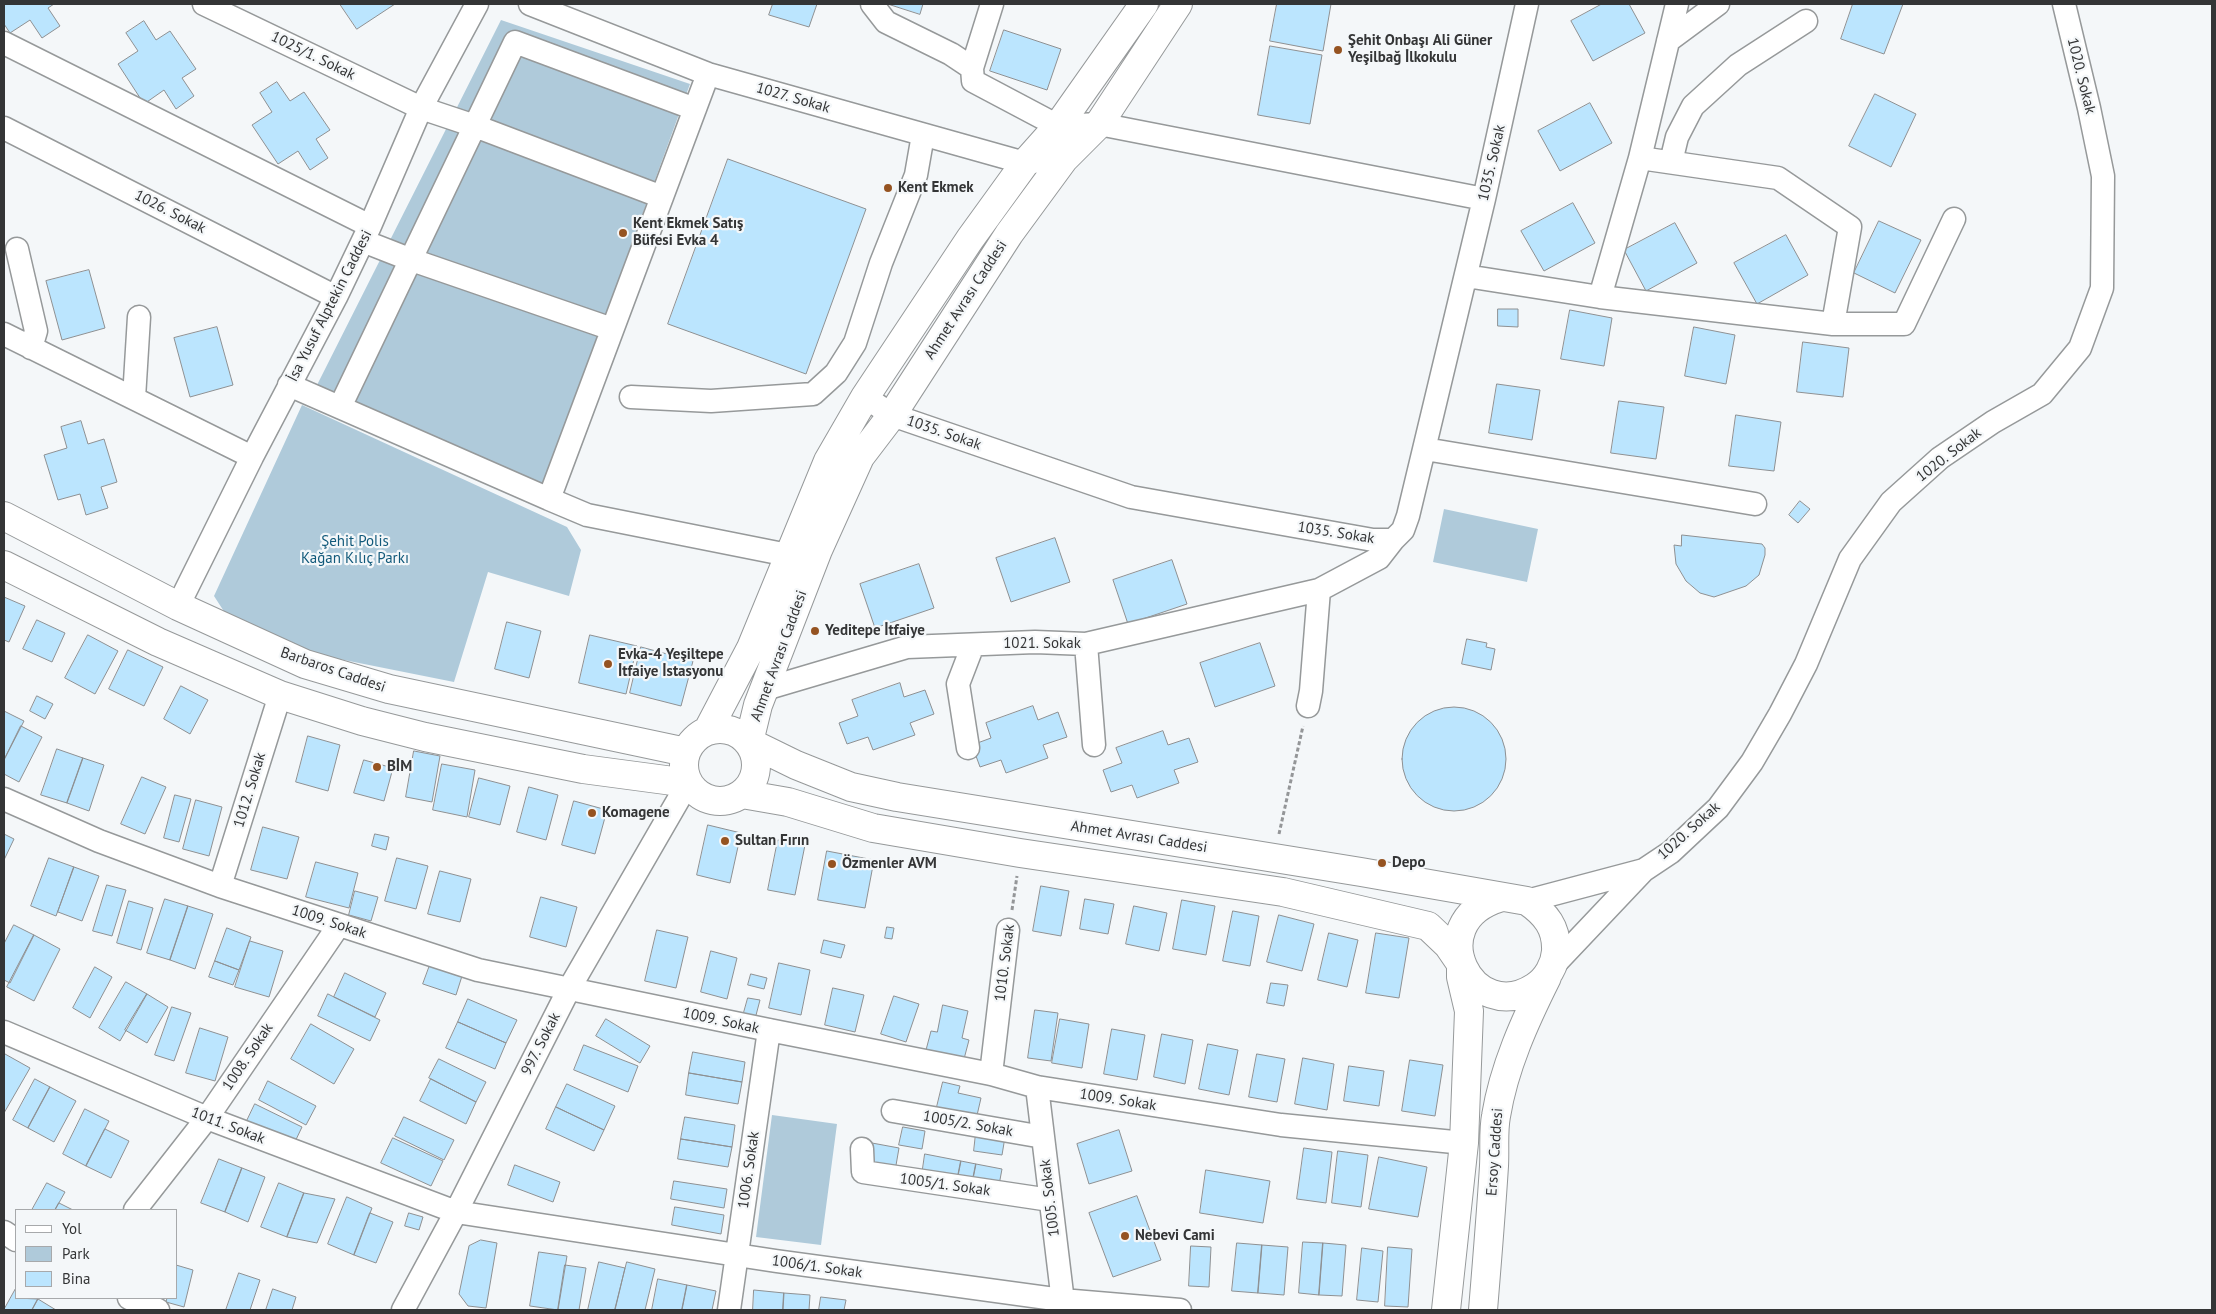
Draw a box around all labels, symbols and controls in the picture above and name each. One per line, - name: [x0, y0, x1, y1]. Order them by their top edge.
- street label: 1025/1. Sokak: [268, 28, 358, 84]
- place label: Şehit Onbaşı Ali Güner Yeşilbağ İlkokulu: [1348, 32, 1492, 67]
- street label: 1020. Sokak: [2063, 36, 2099, 116]
- marker: Şehit Onbaşı Ali Güner Yeşilbağ İlkokulu: [1332, 44, 1344, 56]
- street label: 1027. Sokak: [754, 79, 832, 117]
- street label: 1035. Sokak: [1474, 123, 1510, 203]
- place label: Kent Ekmek: [898, 179, 974, 197]
- marker: Kent Ekmek: [882, 182, 894, 194]
- street label: 1026. Sokak: [131, 186, 209, 238]
- place label: Kent Ekmek Satış Büfesi Evka 4: [633, 215, 743, 250]
- street label: İsa Yusuf Alptekin Caddesi: [284, 227, 376, 385]
- marker: Kent Ekmek Satış Büfesi Evka 4: [617, 227, 629, 239]
- street label: Ahmet Avrası Caddesi: [921, 237, 1011, 363]
- street label: 1035. Sokak: [904, 412, 984, 454]
- street label: 1020. Sokak: [1913, 424, 1985, 486]
- street label: 1035. Sokak: [1296, 518, 1376, 548]
- park label: Şehit Polis Kağan Kılıç Parkı: [301, 533, 409, 568]
- street label: Ahmet Avrası Caddesi: [747, 588, 811, 724]
- place label: Yeditepe İtfaiye: [825, 622, 925, 640]
- marker: Yeditepe İtfaiye: [809, 625, 821, 637]
- street label: 1021. Sokak: [1003, 635, 1081, 653]
- street label: Barbaros Caddesi: [278, 644, 388, 696]
- place label: Evka-4 Yeşiltepe İtfaiye İstasyonu: [618, 646, 724, 681]
- marker: Evka-4 Yeşiltepe İtfaiye İstasyonu: [602, 658, 614, 670]
- street label: 1012. Sokak: [230, 750, 270, 830]
- place label: BİM: [387, 758, 412, 776]
- marker: BİM: [371, 761, 383, 773]
- street label: 1020. Sokak: [1654, 798, 1724, 864]
- place label: Komagene: [602, 804, 670, 822]
- marker: Komagene: [586, 807, 598, 819]
- street label: Ahmet Avrası Caddesi: [1069, 817, 1209, 857]
- place label: Sultan Fırın: [735, 832, 809, 850]
- marker: Sultan Fırın: [719, 835, 731, 847]
- place label: Depo: [1392, 854, 1425, 872]
- place label: Özmenler AVM: [842, 855, 937, 873]
- marker: Depo: [1376, 857, 1388, 869]
- marker: Özmenler AVM: [826, 858, 838, 870]
- street label: 1009. Sokak: [289, 901, 369, 943]
- street label: 1010. Sokak: [991, 923, 1019, 1003]
- street label: 1009. Sokak: [681, 1004, 761, 1038]
- street label: 997. Sokak: [518, 1010, 564, 1078]
- street label: 1008. Sokak: [219, 1020, 277, 1094]
- street label: 1009. Sokak: [1078, 1085, 1158, 1115]
- street label: 1011. Sokak: [188, 1104, 268, 1148]
- street label: 1005/2. Sokak: [922, 1107, 1014, 1141]
- street label: Ersoy Caddesi: [1483, 1107, 1507, 1197]
- street label: 1006. Sokak: [735, 1130, 763, 1210]
- street label: 1005. Sokak: [1036, 1158, 1064, 1238]
- street label: 1005/1. Sokak: [899, 1170, 991, 1200]
- legend: [15, 1209, 178, 1299]
- text: Yol: [62, 1219, 82, 1238]
- place label: Nebevi Cami: [1135, 1227, 1215, 1245]
- marker: Nebevi Cami: [1119, 1230, 1131, 1242]
- text: Park: [62, 1244, 90, 1263]
- street label: 1006/1. Sokak: [771, 1252, 863, 1282]
- text: Bina: [62, 1269, 90, 1288]

